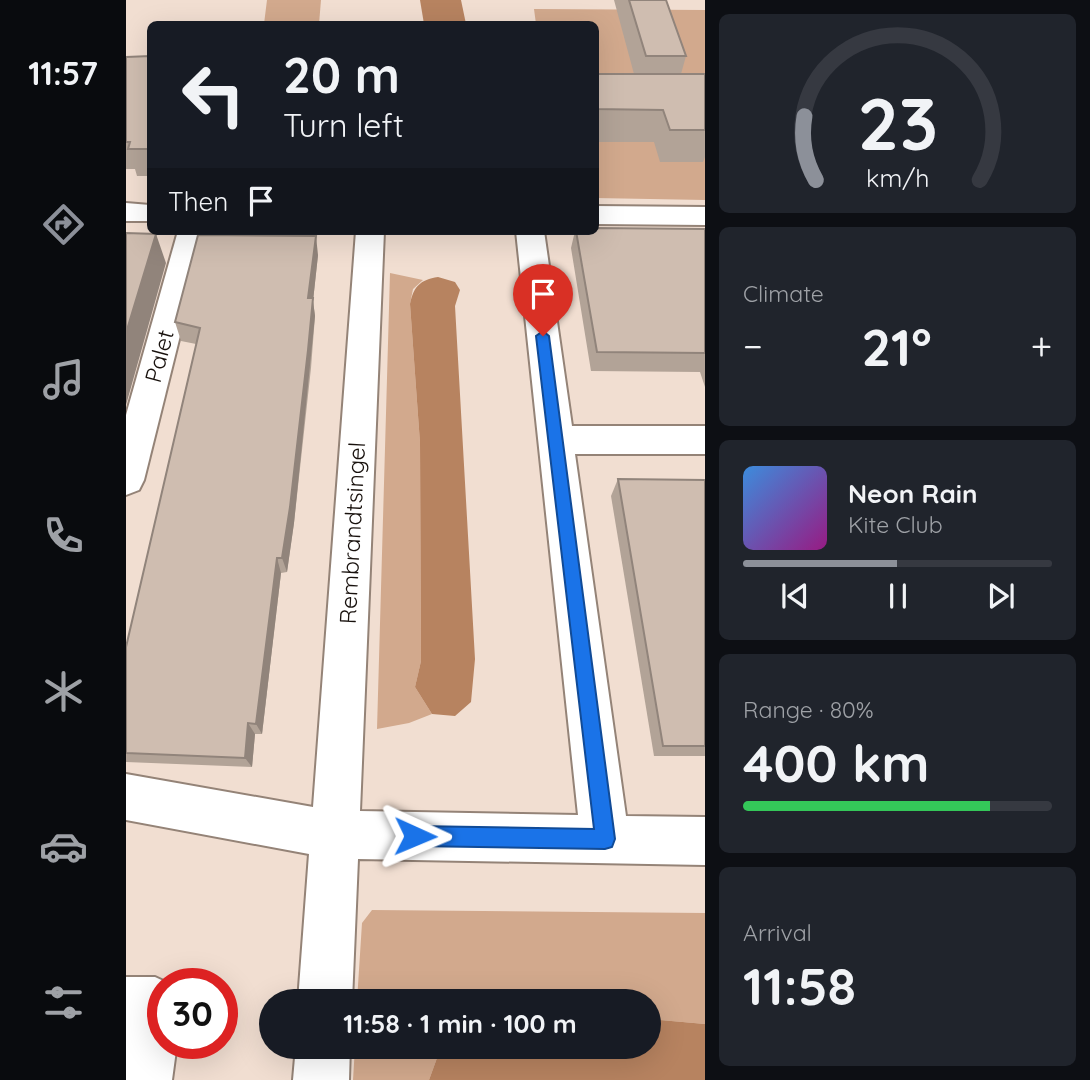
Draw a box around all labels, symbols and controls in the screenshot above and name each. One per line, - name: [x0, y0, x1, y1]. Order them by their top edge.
- text: 20 m: [283, 44, 400, 105]
- icon: left: [168, 49, 259, 140]
- text: 11:57: [28, 53, 98, 93]
- text: 23: [857, 77, 938, 168]
- text: Turn left: [283, 105, 404, 145]
- text: km/h: [866, 161, 929, 192]
- icon: arrive: [242, 182, 280, 220]
- text: Then: [168, 185, 228, 218]
- icon: directions: [39, 200, 88, 249]
- pin: [513, 264, 573, 336]
- icon: arrive: [524, 275, 562, 313]
- text: Climate: [743, 279, 824, 308]
- text: 21°: [862, 314, 932, 379]
- text: −: [743, 322, 763, 370]
- text: +: [1031, 322, 1052, 370]
- street label: Palet: [138, 326, 180, 386]
- icon: music: [39, 355, 88, 404]
- street label: Rembrandtsingel: [333, 441, 371, 625]
- text: Neon Rain: [848, 477, 977, 510]
- text: Kite Club: [848, 510, 943, 539]
- icon: phone: [39, 511, 88, 560]
- icon: previous: [776, 577, 814, 615]
- icon: pause: [879, 577, 917, 615]
- icon: next: [982, 577, 1020, 615]
- icon: climate: [39, 667, 88, 716]
- text: Range · 80%: [743, 695, 874, 724]
- text: 400 km: [743, 730, 930, 795]
- position arrow: [378, 799, 452, 873]
- icon: car: [39, 822, 88, 871]
- text: Arrival: [743, 918, 812, 947]
- text: 11:58: [743, 953, 856, 1018]
- speed limit sign: 30: [147, 968, 238, 1059]
- icon: filters: [39, 978, 88, 1027]
- text: 11:58 · 1 min · 100 m: [343, 1007, 577, 1040]

